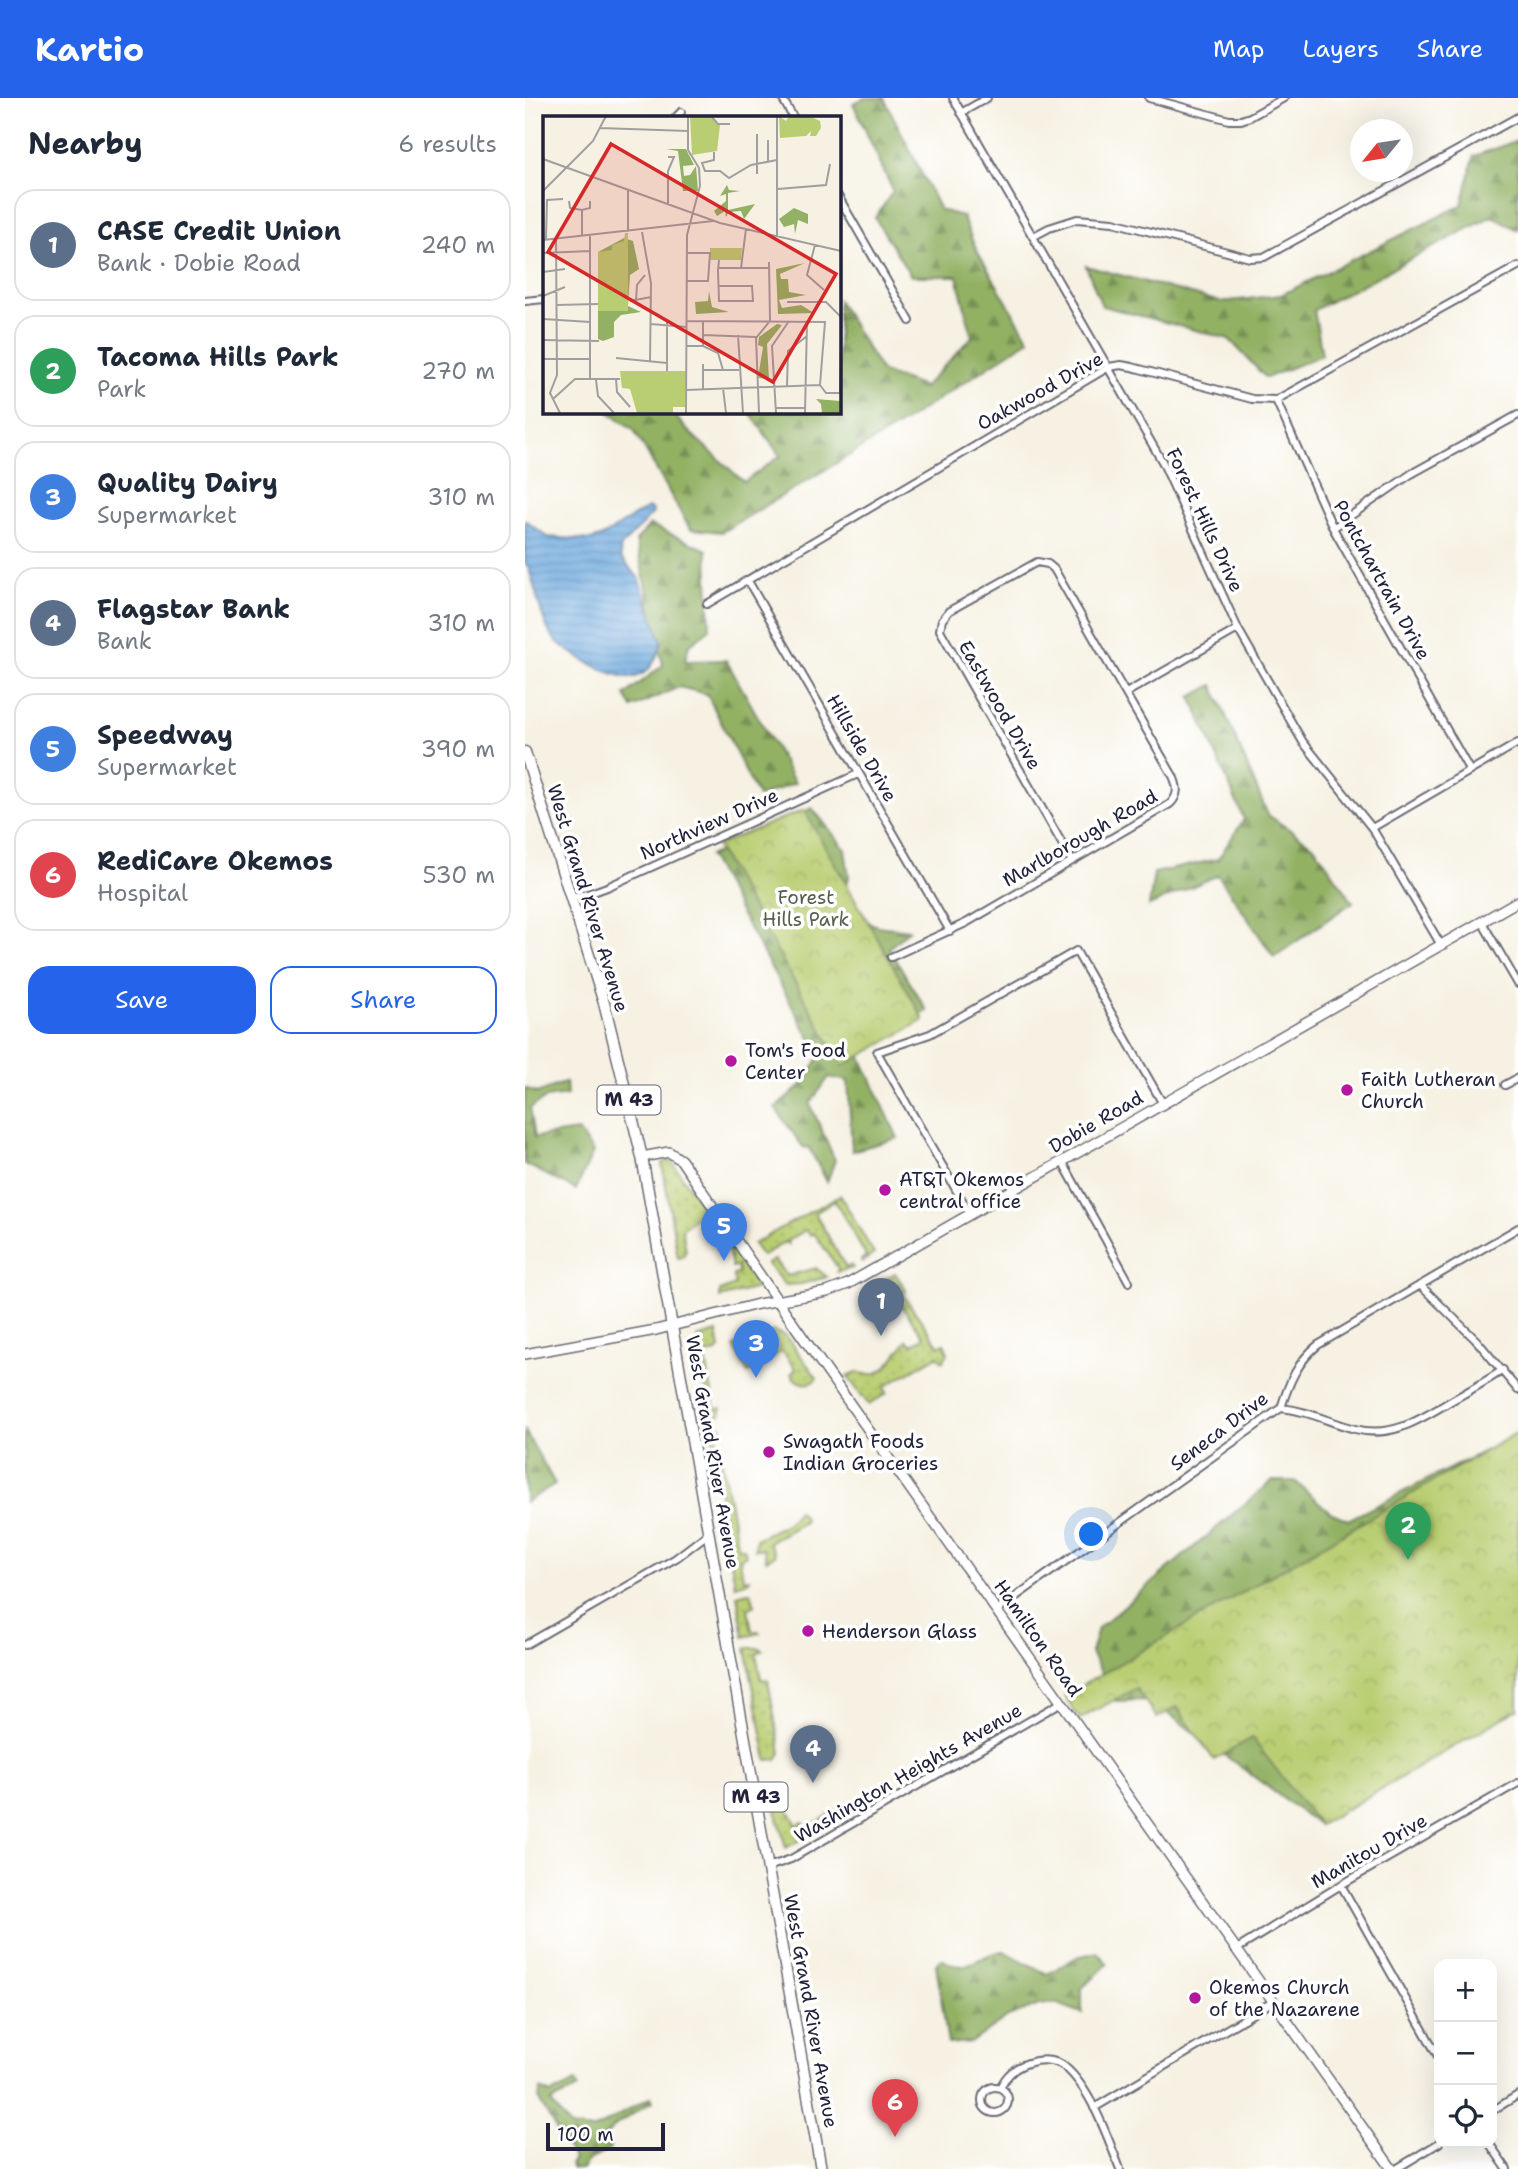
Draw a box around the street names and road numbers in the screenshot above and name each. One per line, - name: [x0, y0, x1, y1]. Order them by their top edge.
- street label: Oakwood Drive: [972, 346, 1108, 436]
- street label: Forest Hills Drive: [1161, 444, 1249, 596]
- street label: Pontchartrain Drive: [1328, 496, 1436, 664]
- street label: Eastwood Drive: [953, 636, 1047, 774]
- street label: Hillside Drive: [821, 690, 903, 806]
- street label: West Grand River Avenue: [541, 781, 635, 1015]
- street label: Northview Drive: [636, 782, 782, 866]
- street label: Marlborough Road: [998, 783, 1162, 893]
- road number: M 43: [597, 1085, 661, 1114]
- street label: Dobie Road: [1044, 1085, 1148, 1159]
- street label: West Grand River Avenue: [680, 1333, 746, 1571]
- street label: Seneca Drive: [1165, 1386, 1273, 1476]
- street label: Hamilton Road: [988, 1575, 1088, 1701]
- street label: Washington Heights Avenue: [790, 1697, 1026, 1849]
- road number: M 43: [725, 1782, 787, 1812]
- street label: Manitou Drive: [1307, 1808, 1431, 1894]
- street label: West Grand River Avenue: [778, 1892, 844, 2130]

